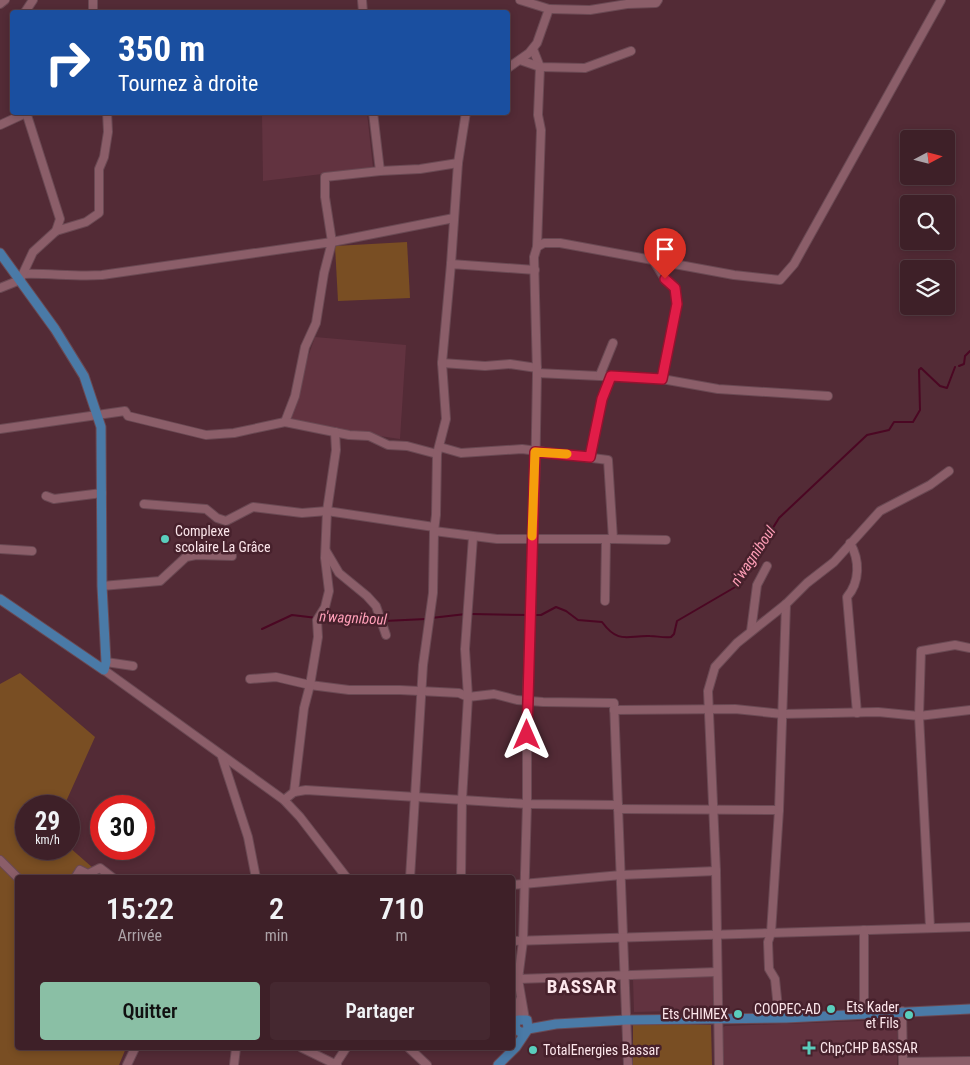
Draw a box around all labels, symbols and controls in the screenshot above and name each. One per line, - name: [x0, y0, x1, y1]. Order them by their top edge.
- text: 350 m: [118, 29, 205, 70]
- icon: right: [35, 30, 100, 95]
- text: Tournez à droite: [118, 71, 258, 96]
- north arrow: [900, 130, 955, 185]
- map controls: [900, 130, 955, 315]
- button: search: [900, 195, 955, 250]
- pin: [644, 228, 686, 279]
- icon: arrive: [651, 235, 679, 263]
- button: layers: [900, 260, 955, 315]
- water label: n'wagniboul: [727, 522, 780, 589]
- place label: Complexe scolaire La Grâce: [175, 523, 271, 555]
- marker: Complexe scolaire La Grâce: [159, 533, 171, 545]
- water label: n'wagniboul: [319, 607, 388, 629]
- position arrow: [500, 708, 552, 760]
- speed limit sign: 30: [90, 795, 155, 860]
- text: 29: [35, 807, 60, 836]
- text: km/h: [35, 833, 60, 847]
- text: 15:22: [106, 891, 174, 926]
- text: 2: [269, 891, 284, 926]
- text: 710: [379, 891, 424, 926]
- text: Arrivée: [118, 926, 162, 945]
- text: min: [265, 926, 288, 945]
- text: m: [396, 926, 408, 945]
- district label: BASSAR: [547, 975, 617, 998]
- button: Quitter: [40, 982, 260, 1040]
- button: Partager: [270, 982, 490, 1040]
- place label: Ets Kader et Fils: [846, 999, 899, 1031]
- place label: COOPEC-AD: [754, 1001, 821, 1017]
- marker: COOPEC-AD: [825, 1003, 837, 1015]
- place label: Ets CHIMEX: [662, 1006, 728, 1022]
- marker: Ets CHIMEX: [732, 1008, 744, 1020]
- marker: Ets Kader et Fils: [903, 1009, 915, 1021]
- place label: Chp;CHP BASSAR: [820, 1040, 918, 1056]
- marker: Chp;CHP BASSAR: [802, 1041, 816, 1055]
- place label: TotalEnergies Bassar: [543, 1042, 660, 1058]
- marker: TotalEnergies Bassar: [527, 1044, 539, 1056]

